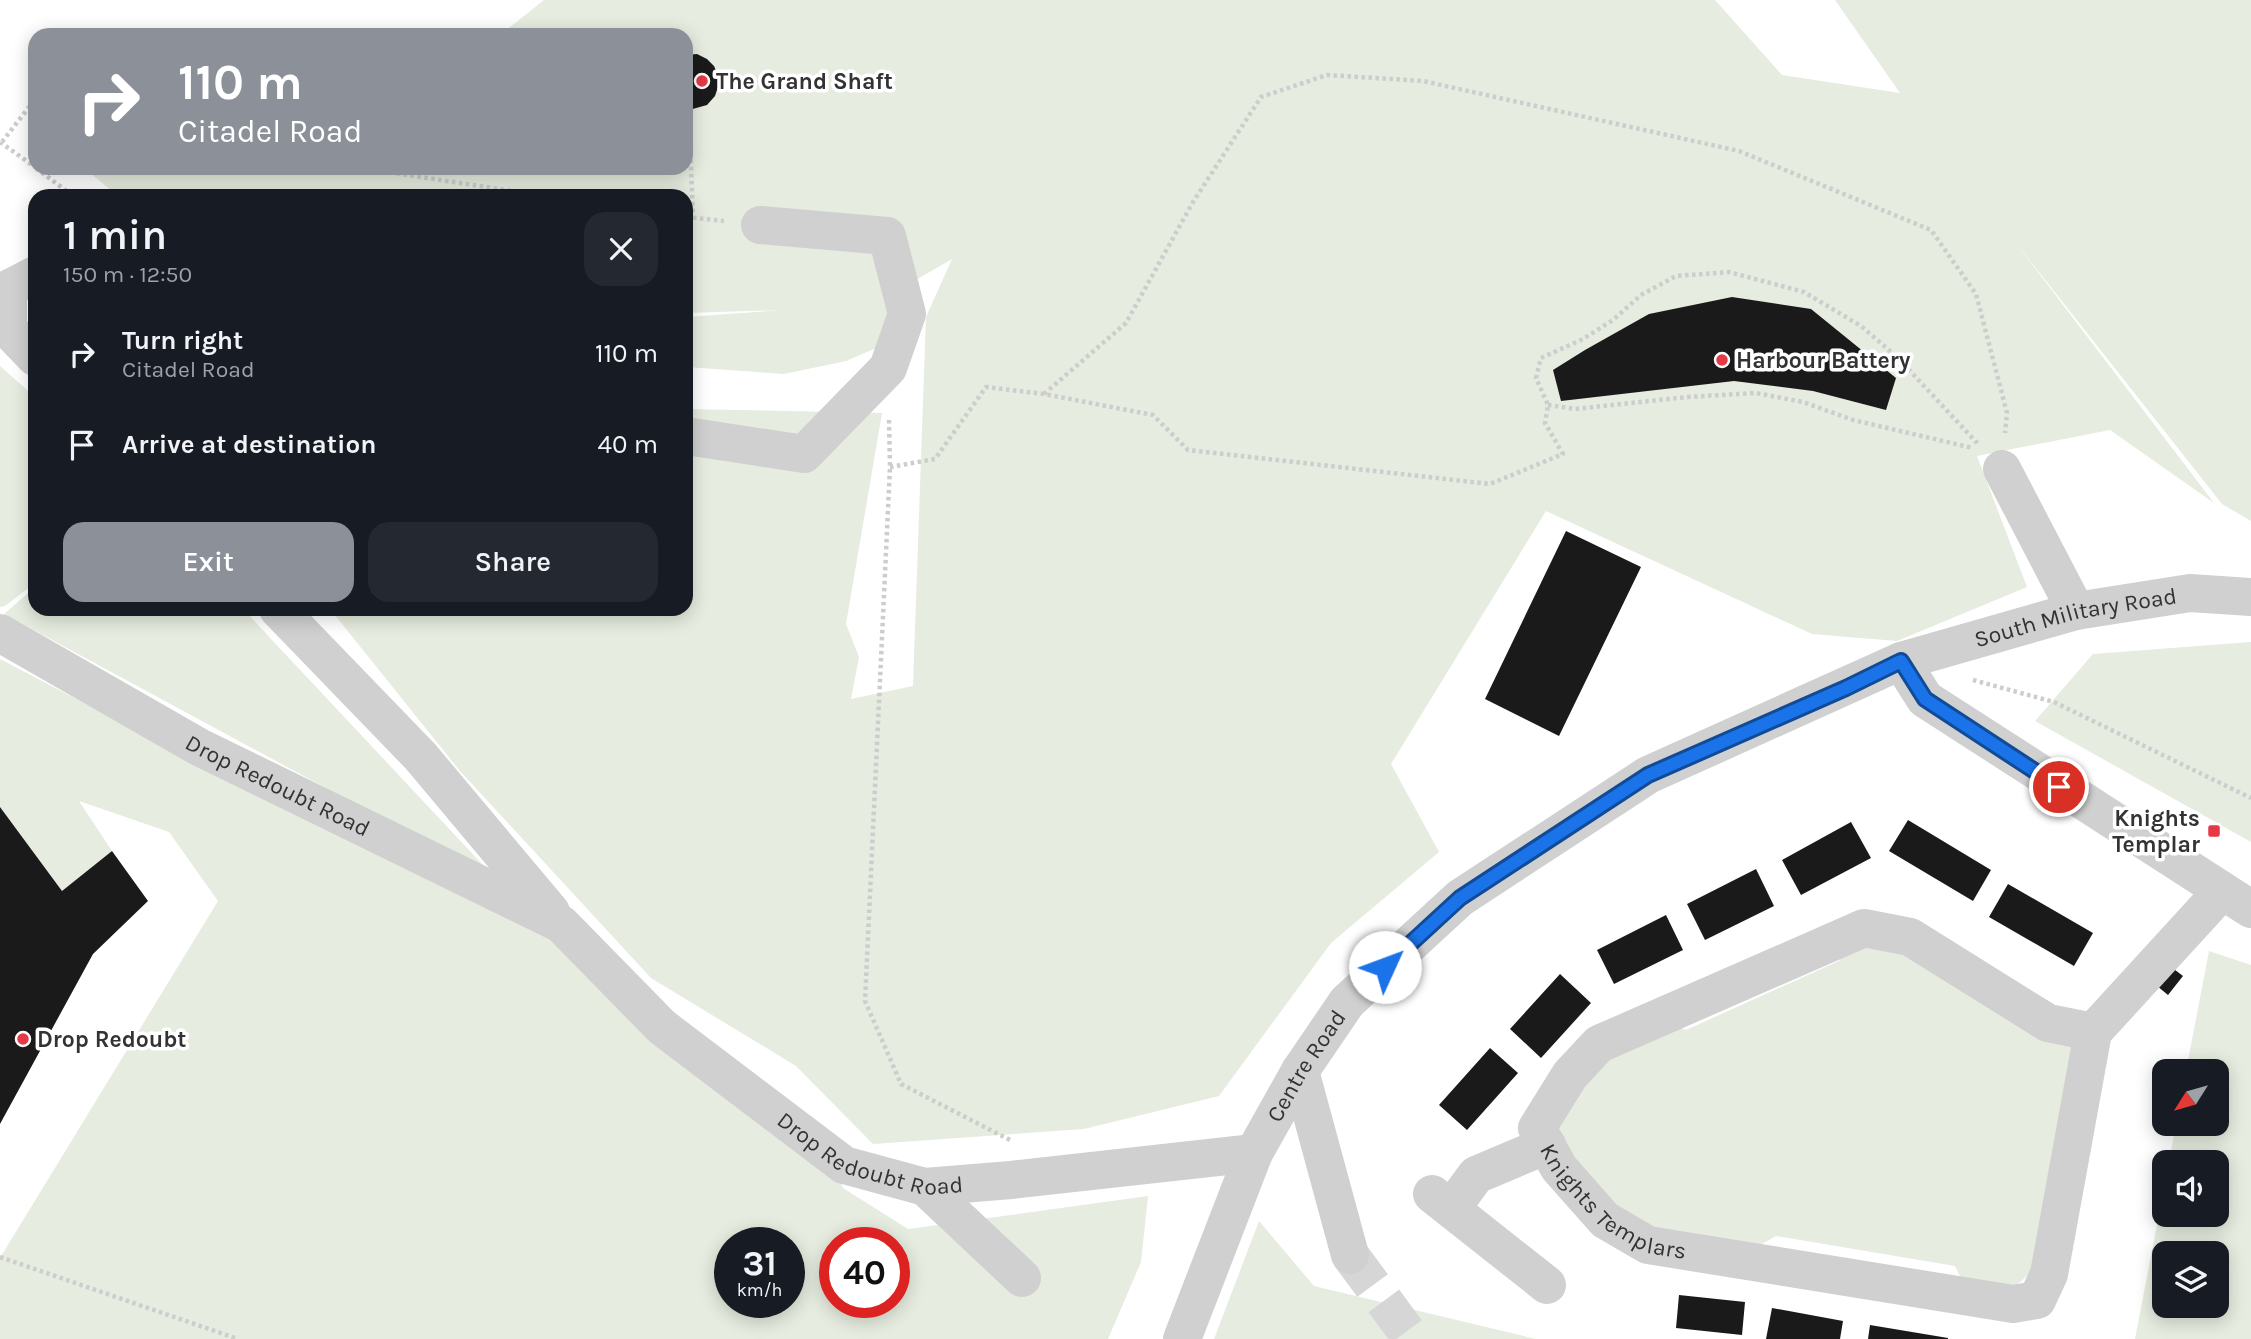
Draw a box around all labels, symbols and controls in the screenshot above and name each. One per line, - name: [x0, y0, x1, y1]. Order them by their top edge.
- text: 110 m: [178, 54, 303, 111]
- icon: right: [63, 56, 154, 147]
- place label: The Grand Shaft: [716, 68, 893, 95]
- marker: The Grand Shaft: [694, 73, 710, 89]
- text: Citadel Road: [178, 113, 362, 150]
- text: 1 min: [63, 210, 167, 260]
- button: close: [584, 212, 658, 286]
- text: 150 m · 12:50: [63, 261, 192, 288]
- text: Turn right: [122, 325, 243, 356]
- icon: right: [63, 335, 101, 373]
- text: 110 m: [595, 338, 658, 369]
- place label: Harbour Battery: [1736, 347, 1911, 374]
- marker: Harbour Battery: [1714, 352, 1730, 368]
- text: Citadel Road: [122, 356, 255, 383]
- icon: arrive: [63, 426, 101, 464]
- text: Arrive at destination: [122, 429, 376, 460]
- text: 40 m: [598, 429, 658, 460]
- button: Exit: [63, 522, 354, 602]
- button: Share: [368, 522, 658, 602]
- street label: South Military Road: [1971, 582, 2179, 653]
- street label: Drop Redoubt Road: [181, 729, 374, 842]
- pin: [2029, 757, 2089, 817]
- icon: arrive: [2040, 768, 2078, 806]
- place label: Knights Templar: [2112, 805, 2200, 858]
- marker: Knights Templar: [2206, 823, 2222, 839]
- position arrow: [1348, 930, 1422, 1004]
- street label: Centre Road: [1261, 1005, 1351, 1126]
- place label: Drop Redoubt: [37, 1026, 186, 1053]
- marker: Drop Redoubt: [15, 1031, 31, 1047]
- north arrow: [2152, 1059, 2230, 1136]
- map controls: [2152, 1059, 2229, 1318]
- street label: Drop Redoubt Road: [772, 1106, 964, 1201]
- street label: Knights Templars: [1535, 1139, 1688, 1264]
- button: sound: [2152, 1150, 2229, 1227]
- speed limit sign: 40: [819, 1227, 910, 1318]
- button: layers: [2152, 1241, 2229, 1318]
- text: 31: [742, 1243, 777, 1284]
- text: km/h: [737, 1279, 782, 1301]

